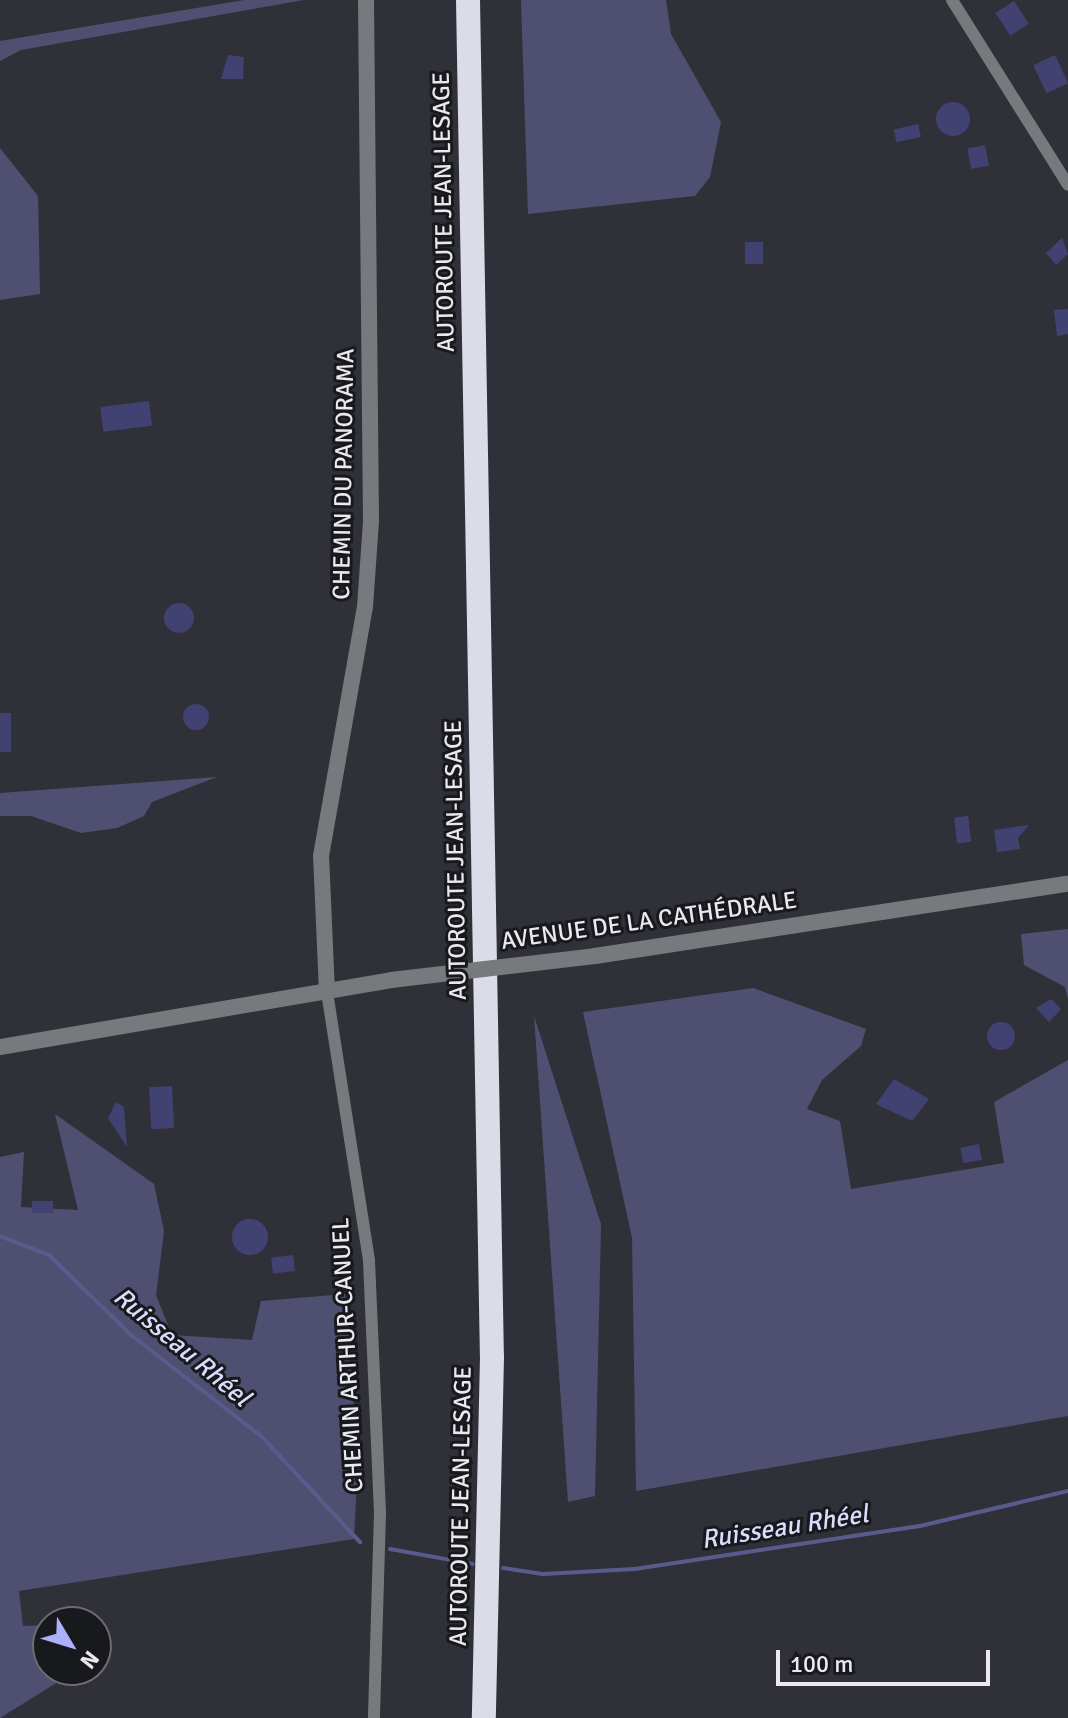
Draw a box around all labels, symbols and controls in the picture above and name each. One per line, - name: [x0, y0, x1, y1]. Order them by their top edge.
- street label: AUTOROUTE JEAN-LESAGE: [427, 72, 461, 352]
- street label: CHEMIN DU PANORAMA: [327, 348, 361, 600]
- street label: AUTOROUTE JEAN-LESAGE: [439, 720, 473, 1000]
- street label: AVENUE DE LA CATHÉDRALE: [499, 886, 799, 956]
- street label: CHEMIN ARTHUR-CANUEL: [326, 1217, 370, 1493]
- water label: Ruisseau Rhéel: [106, 1282, 256, 1414]
- street label: AUTOROUTE JEAN-LESAGE: [444, 1366, 478, 1646]
- water label: Ruisseau Rhéel: [699, 1499, 871, 1557]
- north arrow: [32, 1606, 112, 1686]
- scale bar: [780, 1634, 994, 1684]
- text: N: [74, 1646, 105, 1674]
- text: 100 m: [790, 1649, 853, 1679]

